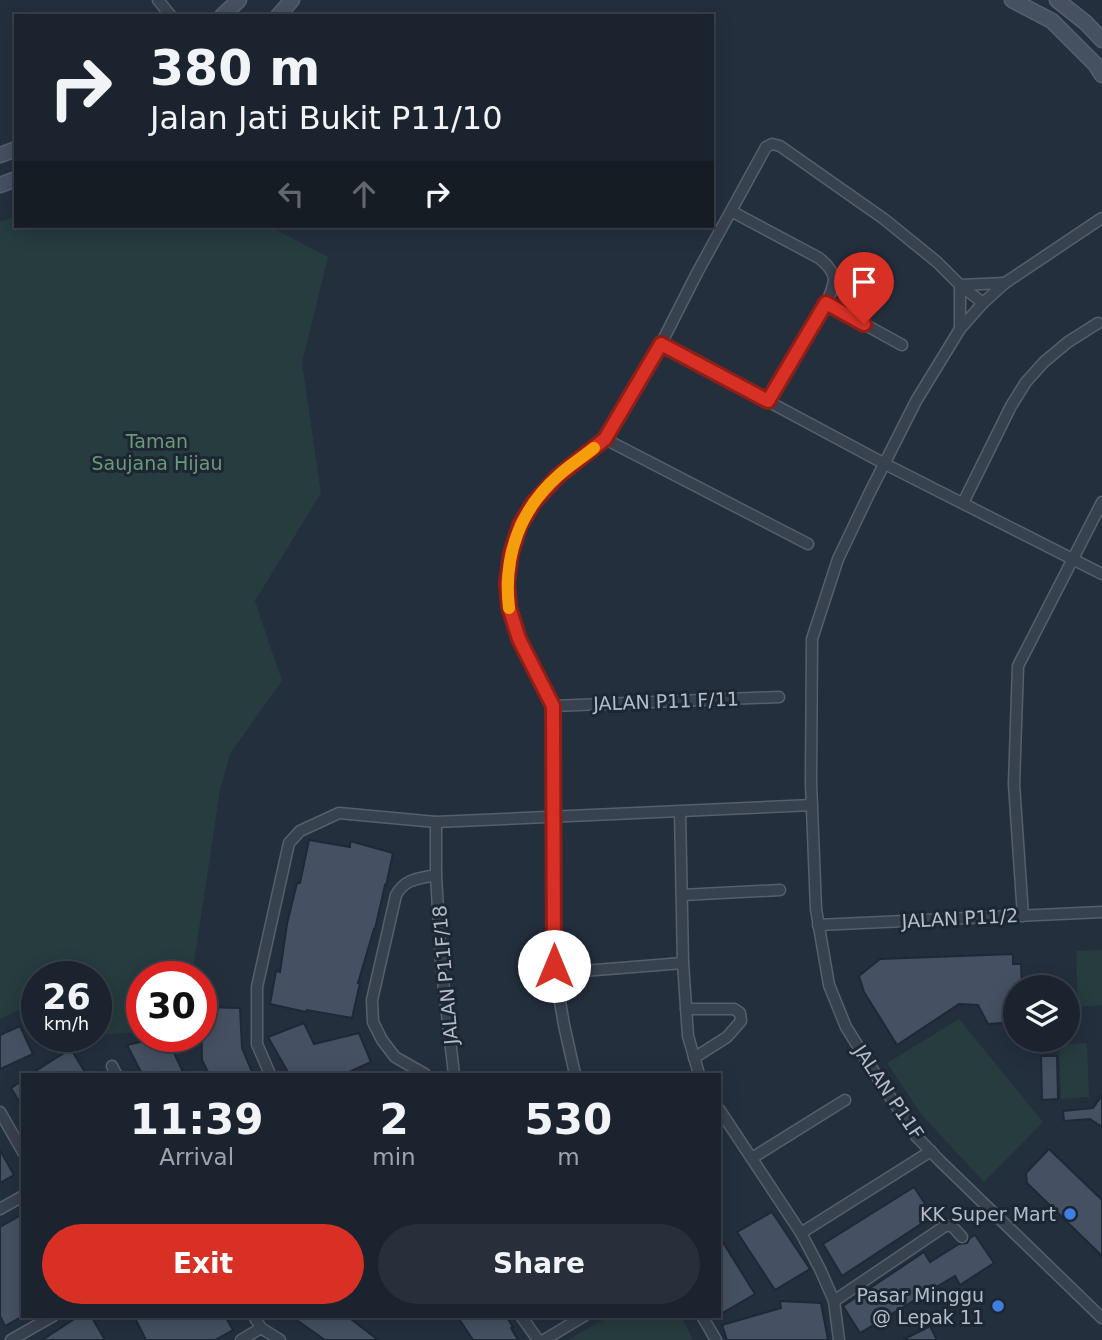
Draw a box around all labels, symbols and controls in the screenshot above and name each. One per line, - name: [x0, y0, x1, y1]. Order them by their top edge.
- text: 380 m: [150, 40, 320, 97]
- icon: right: [35, 42, 126, 133]
- text: Jalan Jati Bukit P11/10: [150, 99, 503, 137]
- icon: left: [272, 175, 310, 213]
- icon: ahead: [345, 175, 383, 213]
- icon: right: [418, 175, 456, 213]
- pin: [834, 252, 894, 324]
- icon: arrive: [845, 263, 883, 301]
- park label: Taman Saujana Hijau: [92, 430, 222, 474]
- street label: JALAN P11 F/11: [592, 687, 739, 715]
- street label: JALAN P11F/18: [428, 904, 462, 1047]
- street label: JALAN P11/2: [900, 904, 1019, 932]
- position arrow: [517, 929, 591, 1003]
- speed limit sign: 30: [126, 961, 217, 1052]
- map controls: [1003, 975, 1080, 1052]
- button: layers: [1003, 975, 1080, 1052]
- text: 26: [42, 977, 91, 1017]
- text: km/h: [44, 1013, 89, 1034]
- street label: JALAN P11F: [849, 1040, 929, 1143]
- text: 11:39: [130, 1095, 264, 1144]
- text: 2: [379, 1095, 409, 1144]
- text: 530: [525, 1095, 612, 1144]
- text: Arrival: [159, 1144, 234, 1170]
- text: min: [372, 1144, 416, 1170]
- text: m: [557, 1144, 580, 1170]
- place label: KK Super Mart: [920, 1203, 1056, 1225]
- marker: KK Super Mart: [1062, 1206, 1078, 1222]
- button: Exit: [42, 1224, 364, 1304]
- button: Share: [378, 1224, 700, 1304]
- place label: Pasar Minggu @ Lepak 11: [856, 1284, 984, 1328]
- marker: Pasar Minggu @ Lepak 11: [990, 1298, 1006, 1314]

